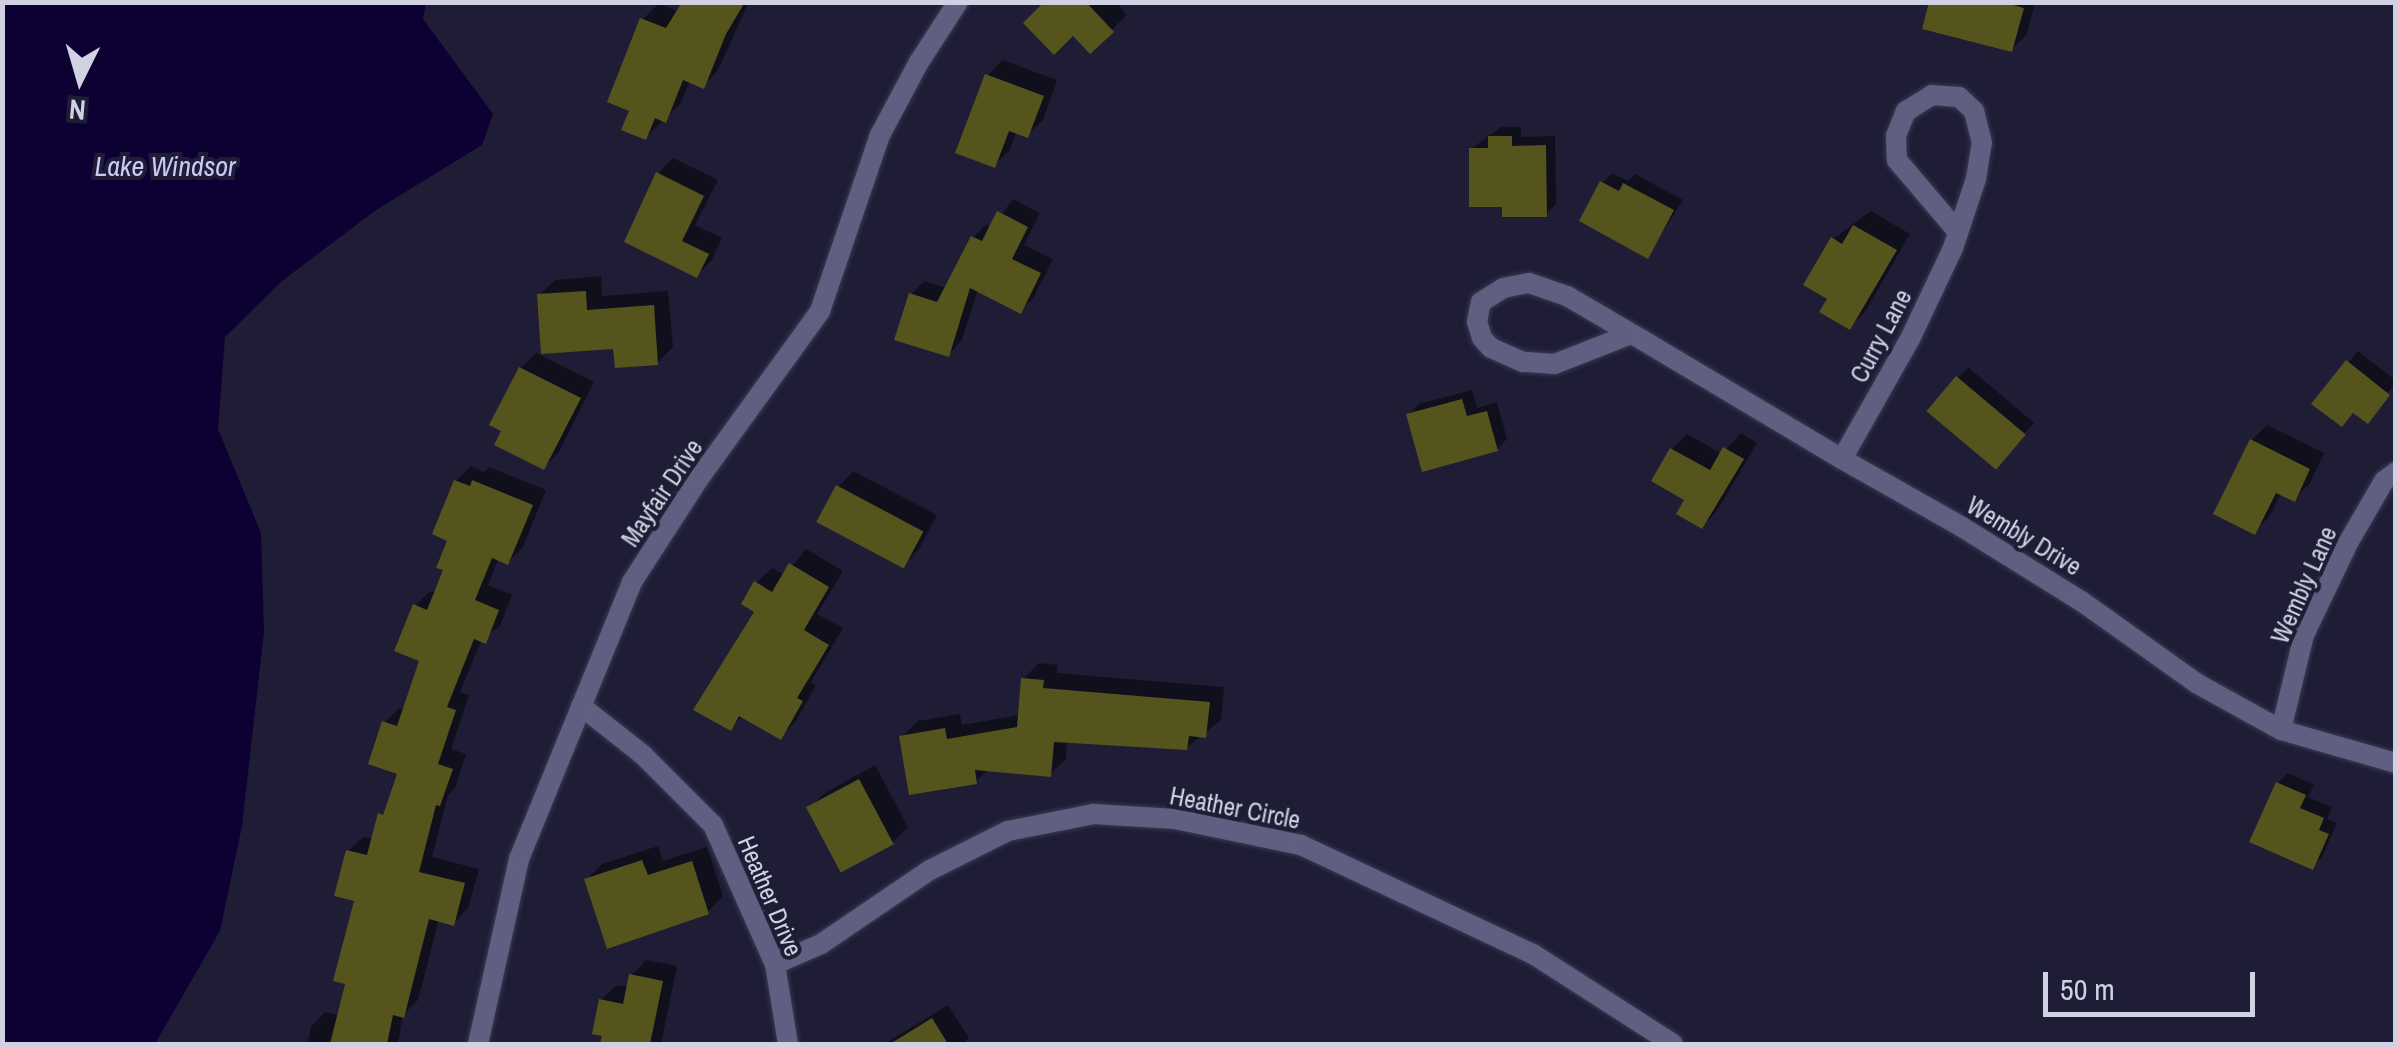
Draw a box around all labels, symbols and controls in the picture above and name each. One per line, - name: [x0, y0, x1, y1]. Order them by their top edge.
- north arrow: [30, 30, 130, 130]
- text: N: [67, 90, 87, 130]
- water label: Lake Windsor: [94, 149, 236, 183]
- street label: Curry Lane: [1844, 284, 1918, 388]
- street label: Mayfair Drive: [615, 434, 709, 552]
- street label: Wembly Drive: [1961, 490, 2087, 582]
- street label: Wembly Lane: [2265, 522, 2343, 648]
- street label: Heather Circle: [1167, 781, 1303, 835]
- street label: Heather Drive: [731, 831, 809, 961]
- scale bar: [2048, 952, 2260, 1014]
- text: 50 m: [2060, 969, 2115, 1009]

